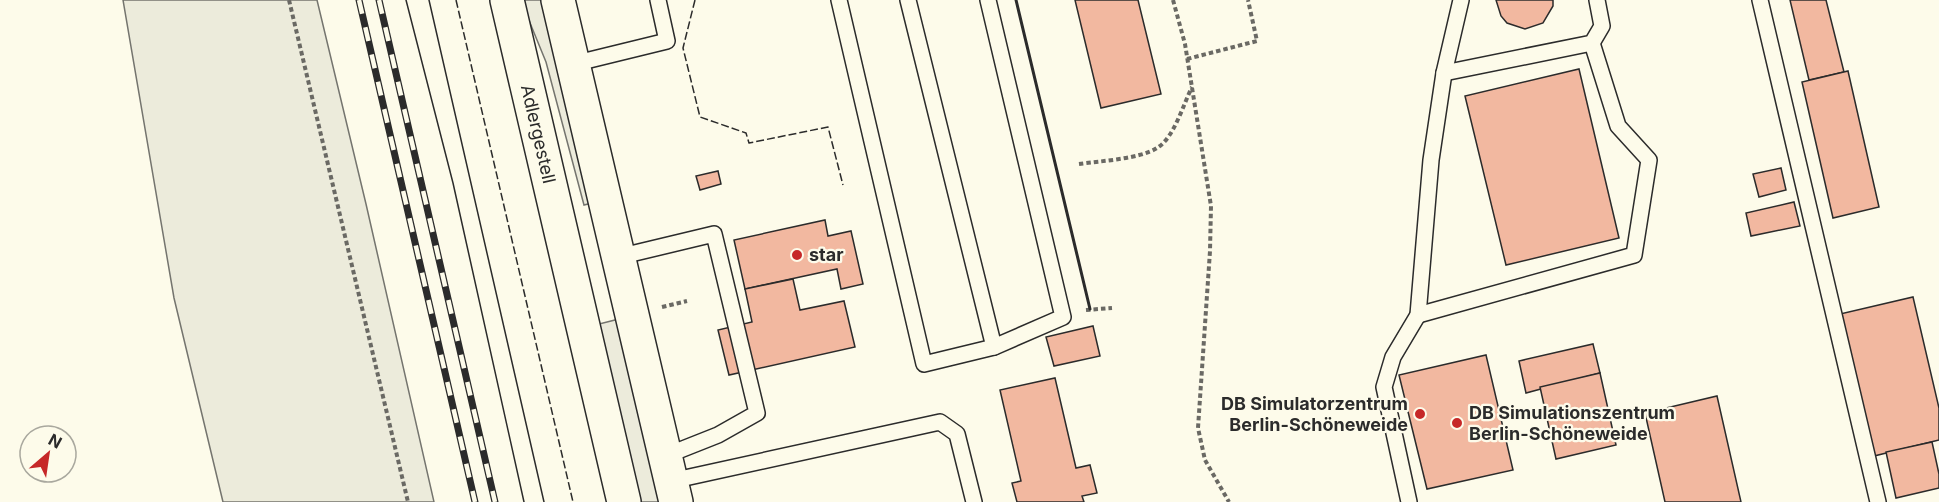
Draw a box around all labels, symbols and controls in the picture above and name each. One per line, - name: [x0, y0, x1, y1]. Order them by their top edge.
- street label: Adlergestell: [517, 82, 560, 185]
- place label: star: [809, 244, 844, 265]
- marker: star: [790, 248, 804, 262]
- place label: DB Simulatorzentrum Berlin-Schöneweide: [1221, 393, 1408, 435]
- place label: DB Simulationszentrum Berlin-Schöneweide: [1469, 402, 1675, 444]
- marker: DB Simulatorzentrum Berlin-Schöneweide: [1413, 407, 1427, 421]
- marker: DB Simulationszentrum Berlin-Schöneweide: [1450, 416, 1464, 430]
- north arrow: [18, 424, 78, 484]
- text: N: [45, 429, 65, 453]

